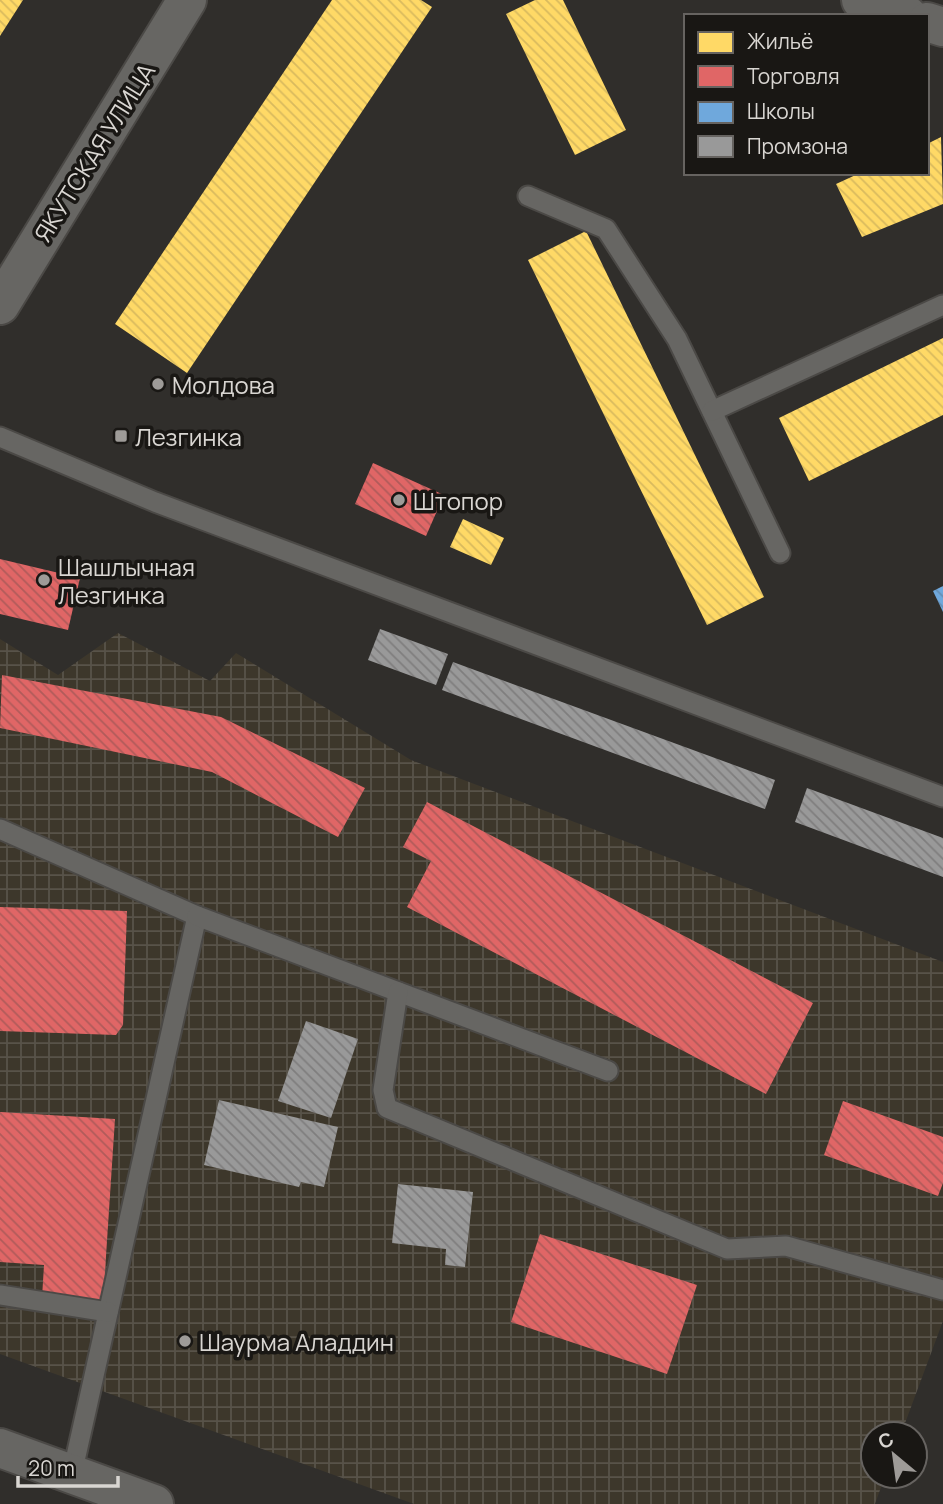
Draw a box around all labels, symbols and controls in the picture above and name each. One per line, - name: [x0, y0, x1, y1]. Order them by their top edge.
- legend: [684, 14, 929, 175]
- text: Жильё: [747, 27, 813, 55]
- street label: ЯКУТСКАЯ УЛИЦА: [26, 56, 162, 248]
- text: Торговля: [747, 62, 840, 90]
- text: Школы: [747, 97, 815, 125]
- text: Промзона: [747, 132, 848, 160]
- place label: Молдова: [172, 368, 275, 401]
- marker: Молдова: [150, 376, 166, 392]
- place label: Лезгинка: [135, 420, 242, 453]
- marker: Лезгинка: [113, 428, 129, 444]
- place label: Штопор: [413, 484, 503, 517]
- marker: Штопор: [391, 492, 407, 508]
- place label: Шашлычная Лезгинка: [58, 550, 195, 611]
- marker: Шашлычная Лезгинка: [36, 572, 52, 588]
- place label: Шаурма Аладдин: [199, 1325, 394, 1358]
- marker: Шаурма Аладдин: [177, 1333, 193, 1349]
- north arrow: [859, 1420, 929, 1490]
- text: С: [873, 1425, 898, 1455]
- scale bar: [18, 1444, 117, 1488]
- text: 20 m: [28, 1454, 75, 1482]

